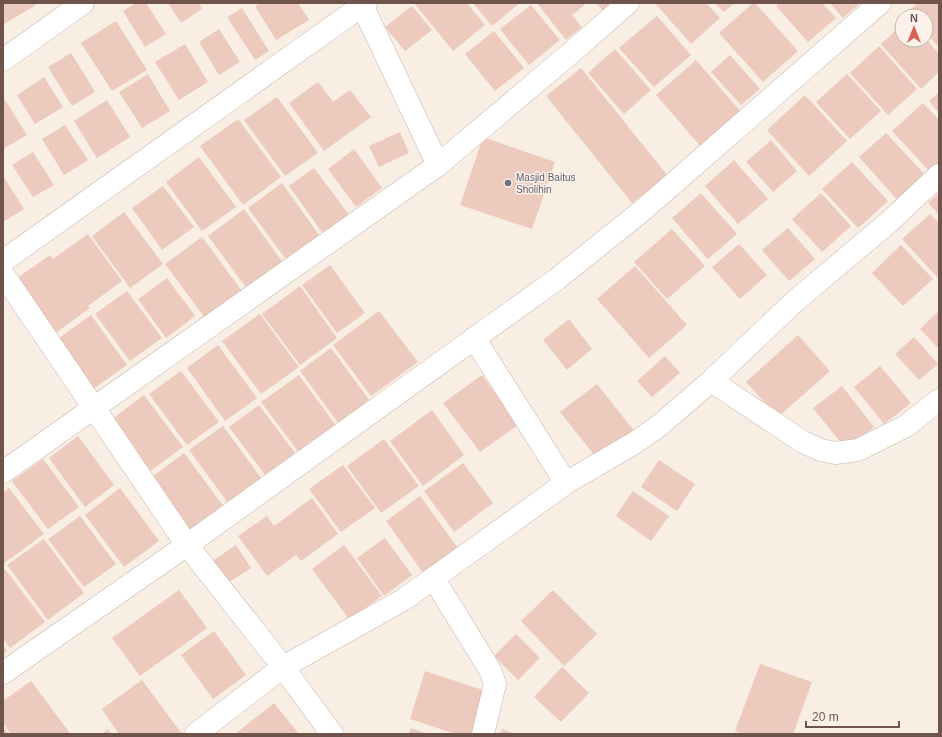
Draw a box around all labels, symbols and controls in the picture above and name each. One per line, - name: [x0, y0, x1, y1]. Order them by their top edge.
- north arrow: [894, 8, 934, 48]
- text: N: [910, 12, 918, 24]
- place label: Masjid Baitus Sholihin: [516, 172, 575, 195]
- marker: Masjid Baitus Sholihin: [503, 178, 513, 188]
- scale bar: [806, 703, 899, 729]
- text: 20 m: [812, 710, 839, 724]

